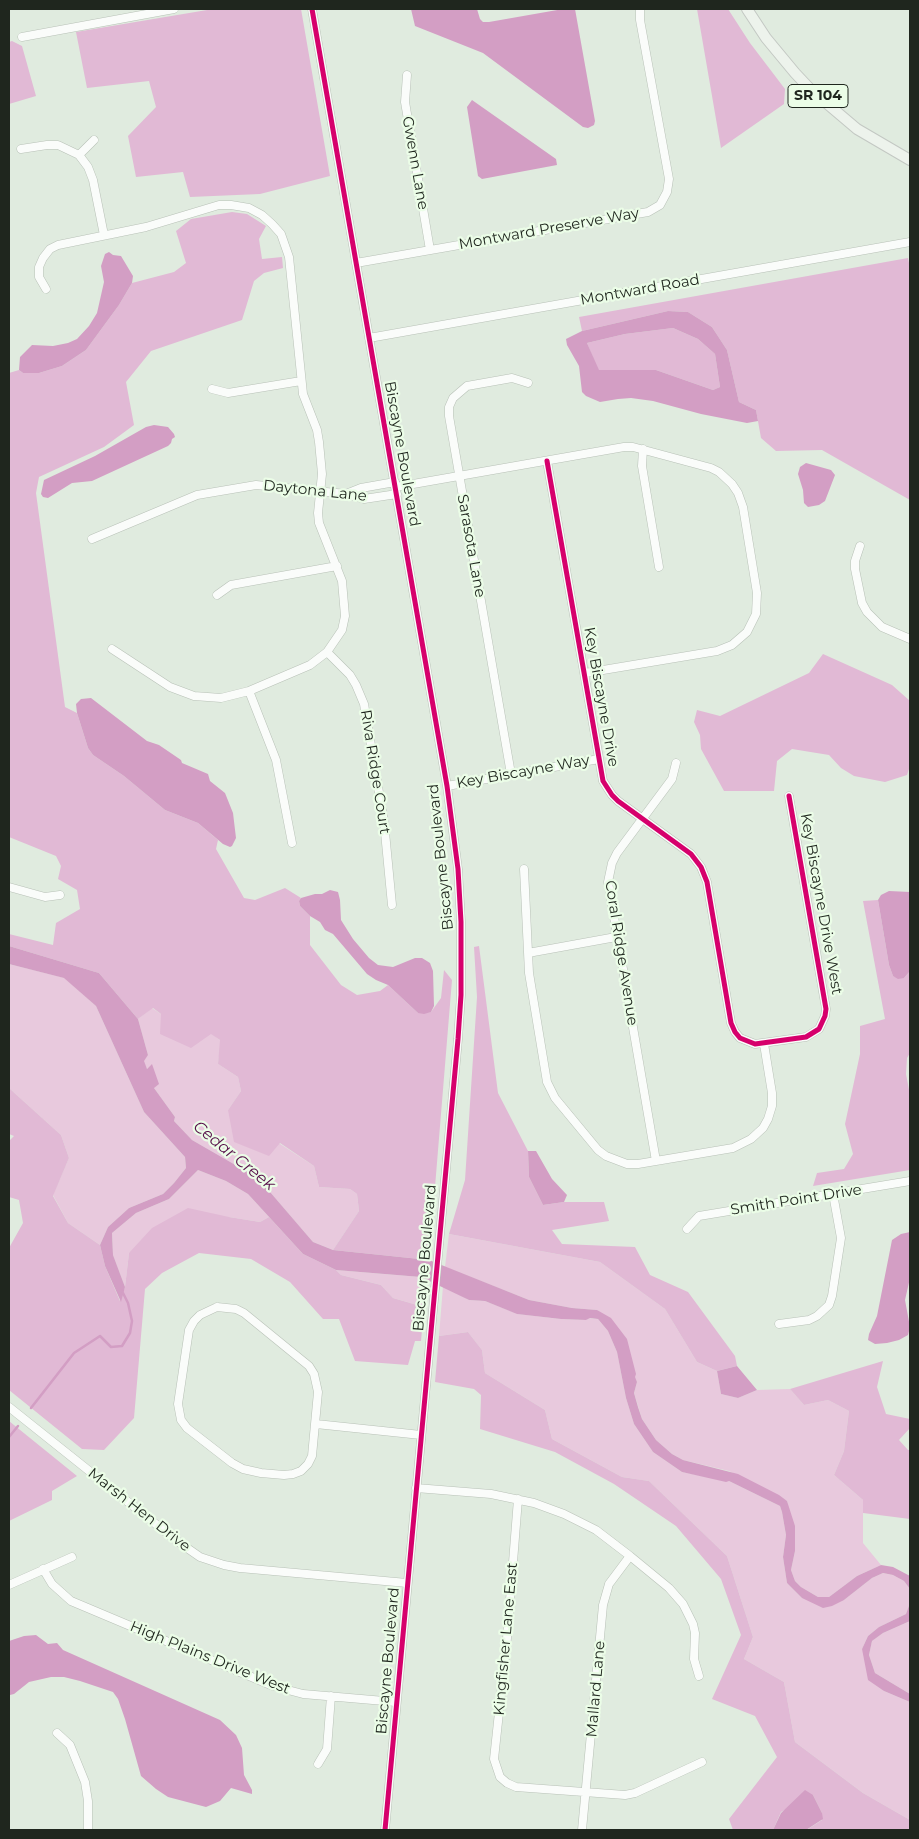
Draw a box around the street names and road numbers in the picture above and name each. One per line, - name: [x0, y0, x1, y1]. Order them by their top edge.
- road number: SR 104: [788, 84, 848, 108]
- street label: Gwenn Lane: [398, 115, 432, 211]
- street label: Montward Preserve Way: [457, 204, 641, 254]
- street label: Montward Road: [579, 271, 701, 309]
- street label: Biscayne Boulevard: [380, 380, 424, 528]
- street label: Daytona Lane: [262, 477, 368, 505]
- street label: Sarasota Lane: [453, 493, 489, 599]
- street label: Key Biscayne Drive: [580, 626, 622, 768]
- street label: Riva Ridge Court: [356, 708, 394, 836]
- street label: Key Biscayne Way: [455, 751, 591, 793]
- street label: Biscayne Boulevard: [424, 783, 458, 931]
- street label: Key Biscayne Drive West: [796, 812, 846, 996]
- street label: Coral Ridge Avenue: [601, 879, 641, 1027]
- street label: Smith Point Drive: [729, 1181, 863, 1219]
- street label: Biscayne Boulevard: [410, 1184, 440, 1332]
- street label: Marsh Hen Drive: [84, 1464, 194, 1556]
- street label: Kingfisher Lane East: [490, 1562, 522, 1716]
- street label: Biscayne Boulevard: [373, 1587, 403, 1735]
- street label: High Plains Drive West: [127, 1618, 293, 1698]
- street label: Mallard Lane: [583, 1640, 609, 1738]

